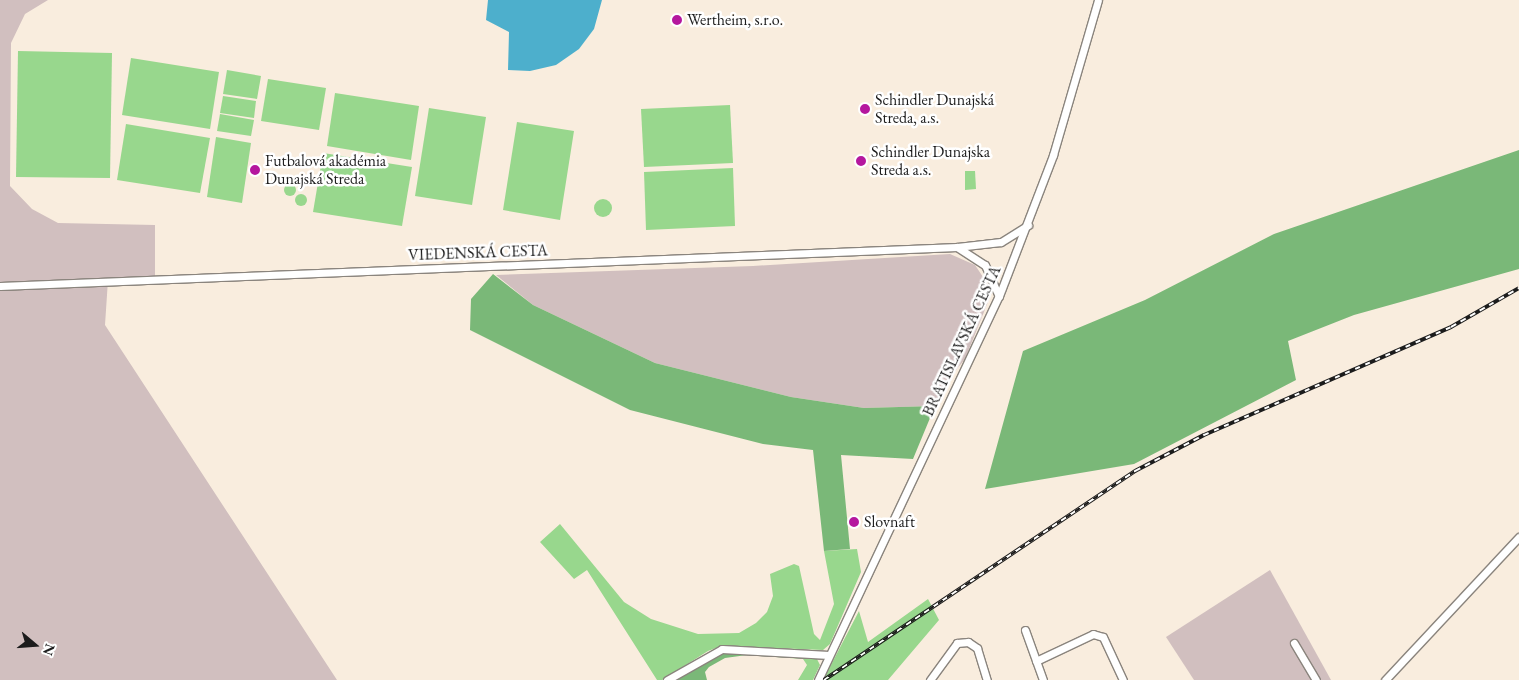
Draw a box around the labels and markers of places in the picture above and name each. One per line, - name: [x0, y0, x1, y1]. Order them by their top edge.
- place label: Wertheim, s.r.o.: [687, 10, 783, 30]
- marker: Wertheim, s.r.o.: [671, 14, 683, 26]
- place label: Schindler Dunajská Streda, a.s.: [875, 90, 994, 128]
- marker: Schindler Dunajská Streda, a.s.: [859, 103, 871, 115]
- place label: Schindler Dunajska Streda a.s.: [871, 142, 990, 180]
- place label: Futbalová akadémia Dunajská Streda: [265, 151, 386, 189]
- marker: Schindler Dunajska Streda a.s.: [855, 155, 867, 167]
- marker: Futbalová akadémia Dunajská Streda: [249, 164, 261, 176]
- place label: Slovnaft: [864, 512, 915, 532]
- marker: Slovnaft: [848, 516, 860, 528]

